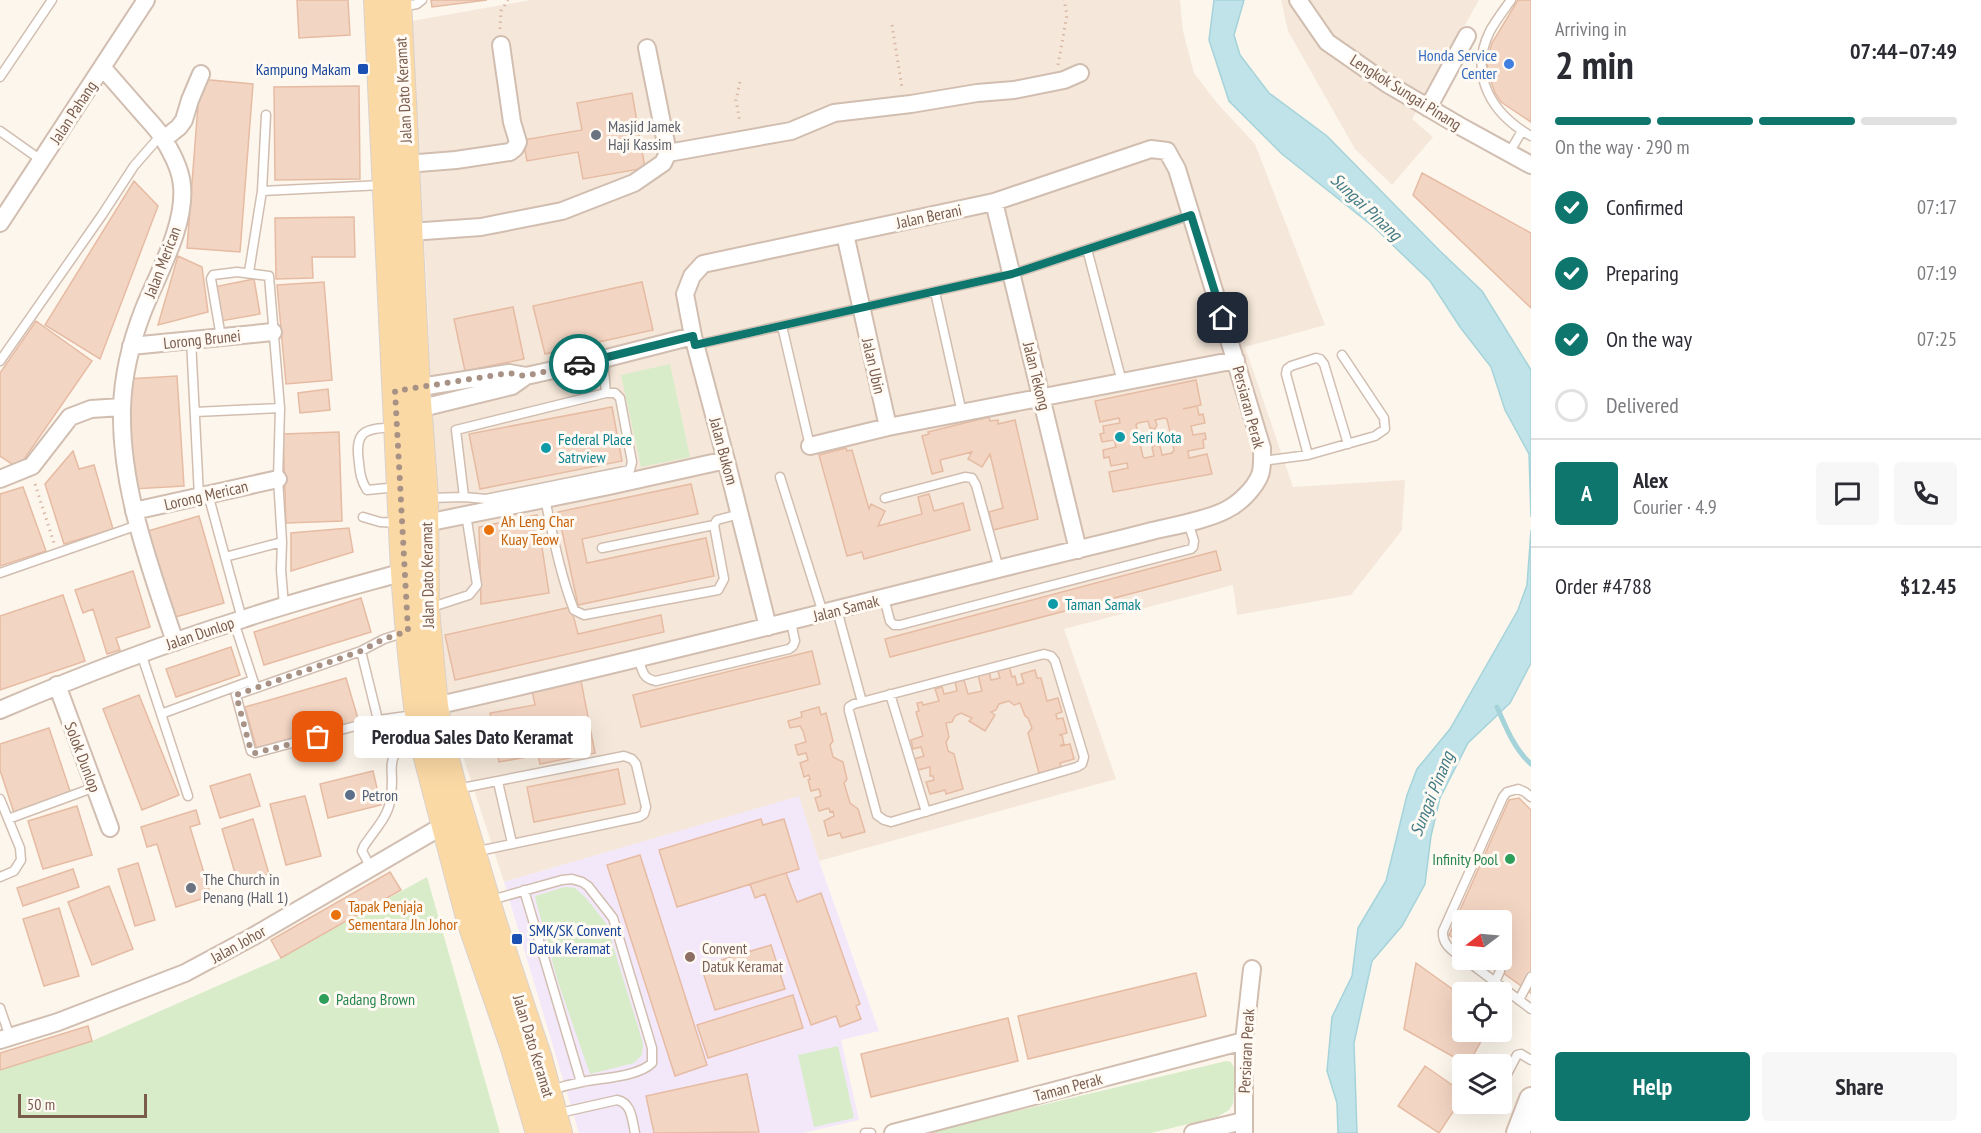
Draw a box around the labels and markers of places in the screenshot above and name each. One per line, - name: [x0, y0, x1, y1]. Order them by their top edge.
- place label: Honda Service Center: [1418, 45, 1498, 83]
- marker: Honda Service Center: [1502, 57, 1516, 71]
- place label: Kampung Makam: [256, 59, 351, 79]
- marker: Kampung Makam: [356, 62, 370, 76]
- place label: Masjid Jamek Haji Kassim: [608, 116, 682, 154]
- marker: Masjid Jamek Haji Kassim: [589, 128, 603, 142]
- pin: [1197, 292, 1248, 343]
- place label: Seri Kota: [1132, 427, 1182, 447]
- place label: Federal Place Satrview: [558, 429, 632, 467]
- marker: Seri Kota: [1113, 430, 1127, 444]
- marker: Federal Place Satrview: [539, 441, 553, 455]
- place label: Ah Leng Char Kuay Teow: [501, 511, 575, 549]
- marker: Ah Leng Char Kuay Teow: [482, 523, 496, 537]
- place label: Taman Samak: [1065, 594, 1141, 614]
- marker: Taman Samak: [1046, 597, 1060, 611]
- pin: [292, 711, 343, 762]
- callout: Perodua Sales Dato Keramat: [354, 716, 591, 758]
- place label: Petron: [362, 785, 398, 805]
- marker: Petron: [343, 788, 357, 802]
- place label: Infinity Pool: [1432, 849, 1498, 869]
- marker: Infinity Pool: [1503, 852, 1517, 866]
- place label: The Church in Penang (Hall 1): [203, 869, 288, 907]
- marker: The Church in Penang (Hall 1): [184, 881, 198, 895]
- place label: Tapak Penjaja Sementara Jln Johor: [348, 896, 458, 934]
- marker: Tapak Penjaja Sementara Jln Johor: [329, 908, 343, 922]
- place label: SMK/SK Convent Datuk Keramat: [529, 920, 622, 958]
- marker: SMK/SK Convent Datuk Keramat: [510, 932, 524, 946]
- place label: Convent Datuk Keramat: [702, 938, 784, 976]
- marker: Convent Datuk Keramat: [683, 950, 697, 964]
- place label: Padang Brown: [336, 989, 415, 1009]
- marker: Padang Brown: [317, 992, 331, 1006]

